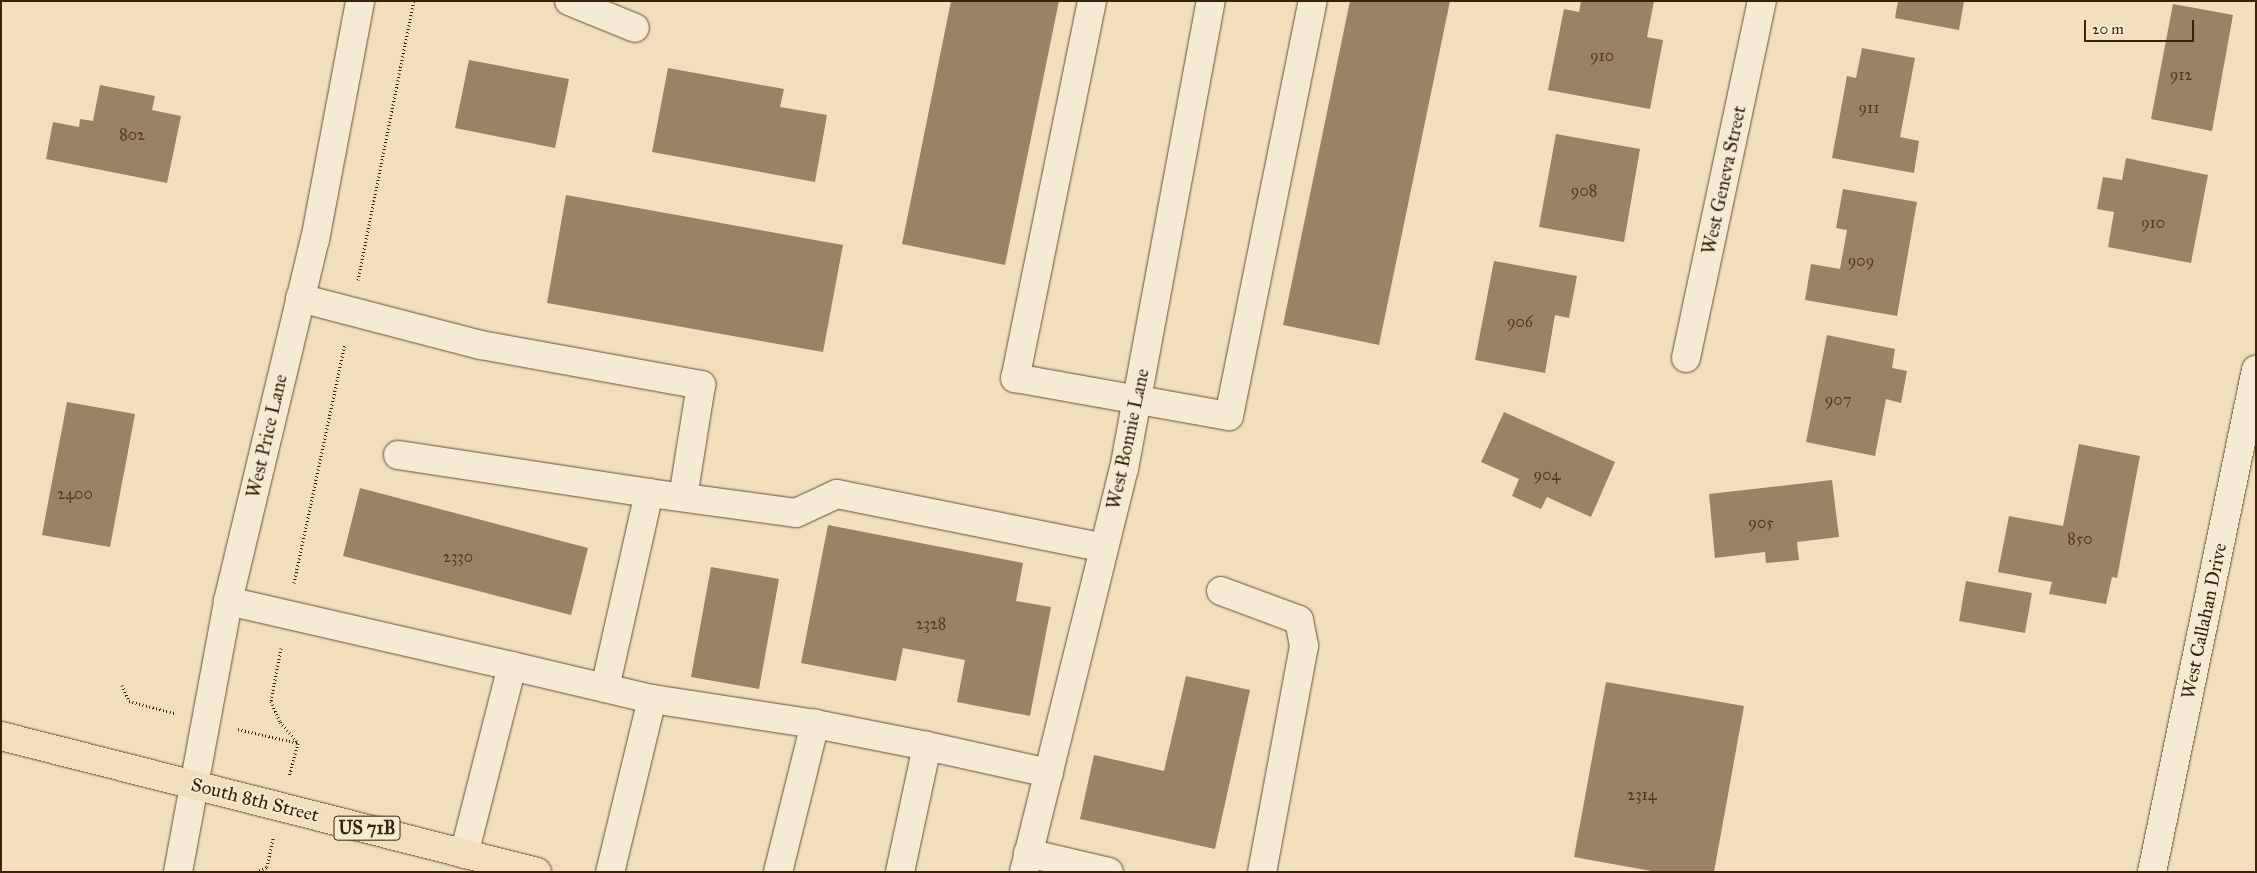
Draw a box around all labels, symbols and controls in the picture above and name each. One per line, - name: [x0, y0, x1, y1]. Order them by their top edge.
- scale bar: [2087, 10, 2197, 42]
- text: 20 m: [2092, 20, 2124, 38]
- house number: 910: [1590, 46, 1614, 66]
- house number: 912: [2170, 65, 2192, 85]
- house number: 911: [1858, 98, 1880, 118]
- street label: West Geneva Street: [1697, 104, 1751, 256]
- house number: 802: [119, 125, 145, 145]
- house number: 908: [1571, 181, 1597, 201]
- house number: 910: [2141, 213, 2165, 233]
- house number: 909: [1848, 251, 1874, 271]
- house number: 906: [1507, 312, 1533, 332]
- street label: West Bonnie Lane: [1102, 367, 1154, 511]
- street label: West Price Lane: [242, 372, 292, 500]
- house number: 907: [1825, 390, 1851, 410]
- house number: 904: [1534, 465, 1560, 485]
- house number: 2400: [57, 484, 93, 504]
- house number: 905: [1748, 513, 1774, 533]
- house number: 850: [2067, 529, 2093, 549]
- street label: West Callahan Drive: [2176, 541, 2232, 701]
- house number: 2330: [443, 547, 473, 567]
- house number: 2328: [916, 614, 946, 634]
- street label: South 8th Street: [189, 773, 321, 827]
- house number: 2314: [1627, 785, 1657, 805]
- road number: US 71B: [333, 812, 401, 844]

